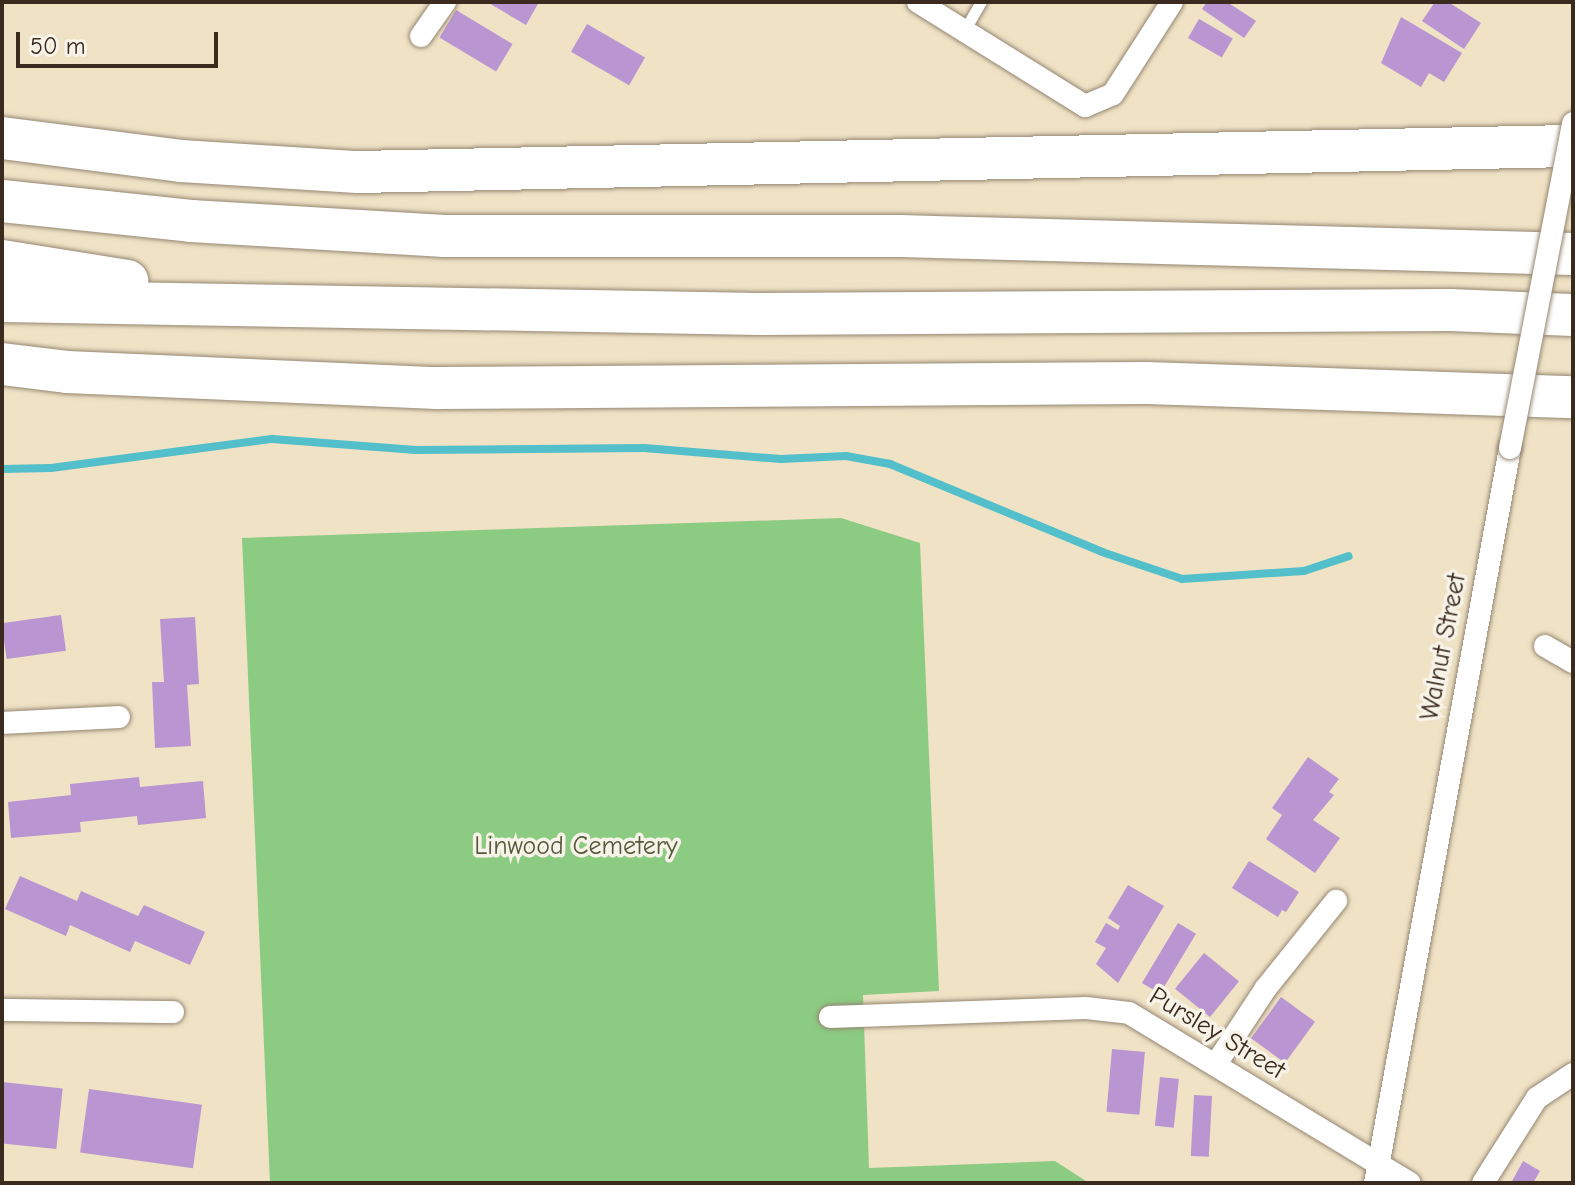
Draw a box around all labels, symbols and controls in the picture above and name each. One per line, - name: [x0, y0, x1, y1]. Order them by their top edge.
- scale bar: [20, 16, 222, 66]
- text: 50 m: [30, 32, 86, 60]
- street label: Walnut Street: [1414, 571, 1474, 723]
- park label: Linwood Cemetery: [474, 831, 678, 863]
- street label: Pursley Street: [1143, 981, 1291, 1087]

